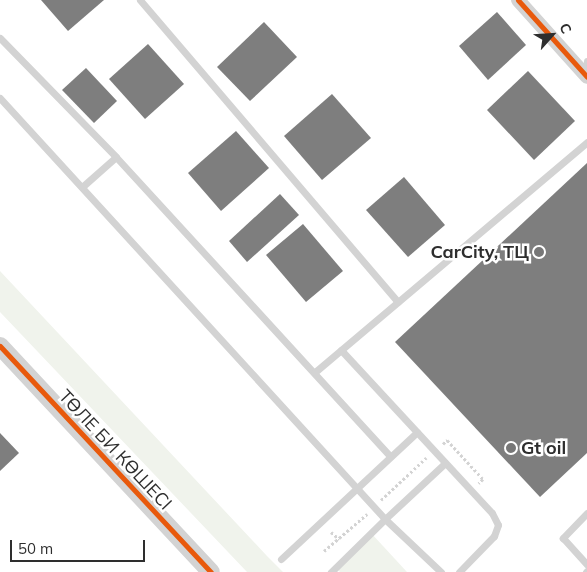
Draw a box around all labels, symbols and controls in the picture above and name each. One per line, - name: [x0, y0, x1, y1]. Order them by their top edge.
- north arrow: [527, 10, 577, 60]
- text: С: [555, 20, 576, 37]
- place label: CarCity, ТЦ: [431, 241, 529, 263]
- marker: CarCity, ТЦ: [533, 246, 545, 258]
- street label: ТӨЛЕ БИ КӨШЕСІ: [54, 386, 176, 514]
- place label: Gt oil: [521, 437, 566, 459]
- marker: Gt oil: [505, 442, 517, 454]
- scale bar: [12, 530, 148, 562]
- text: 50 m: [18, 539, 53, 558]

